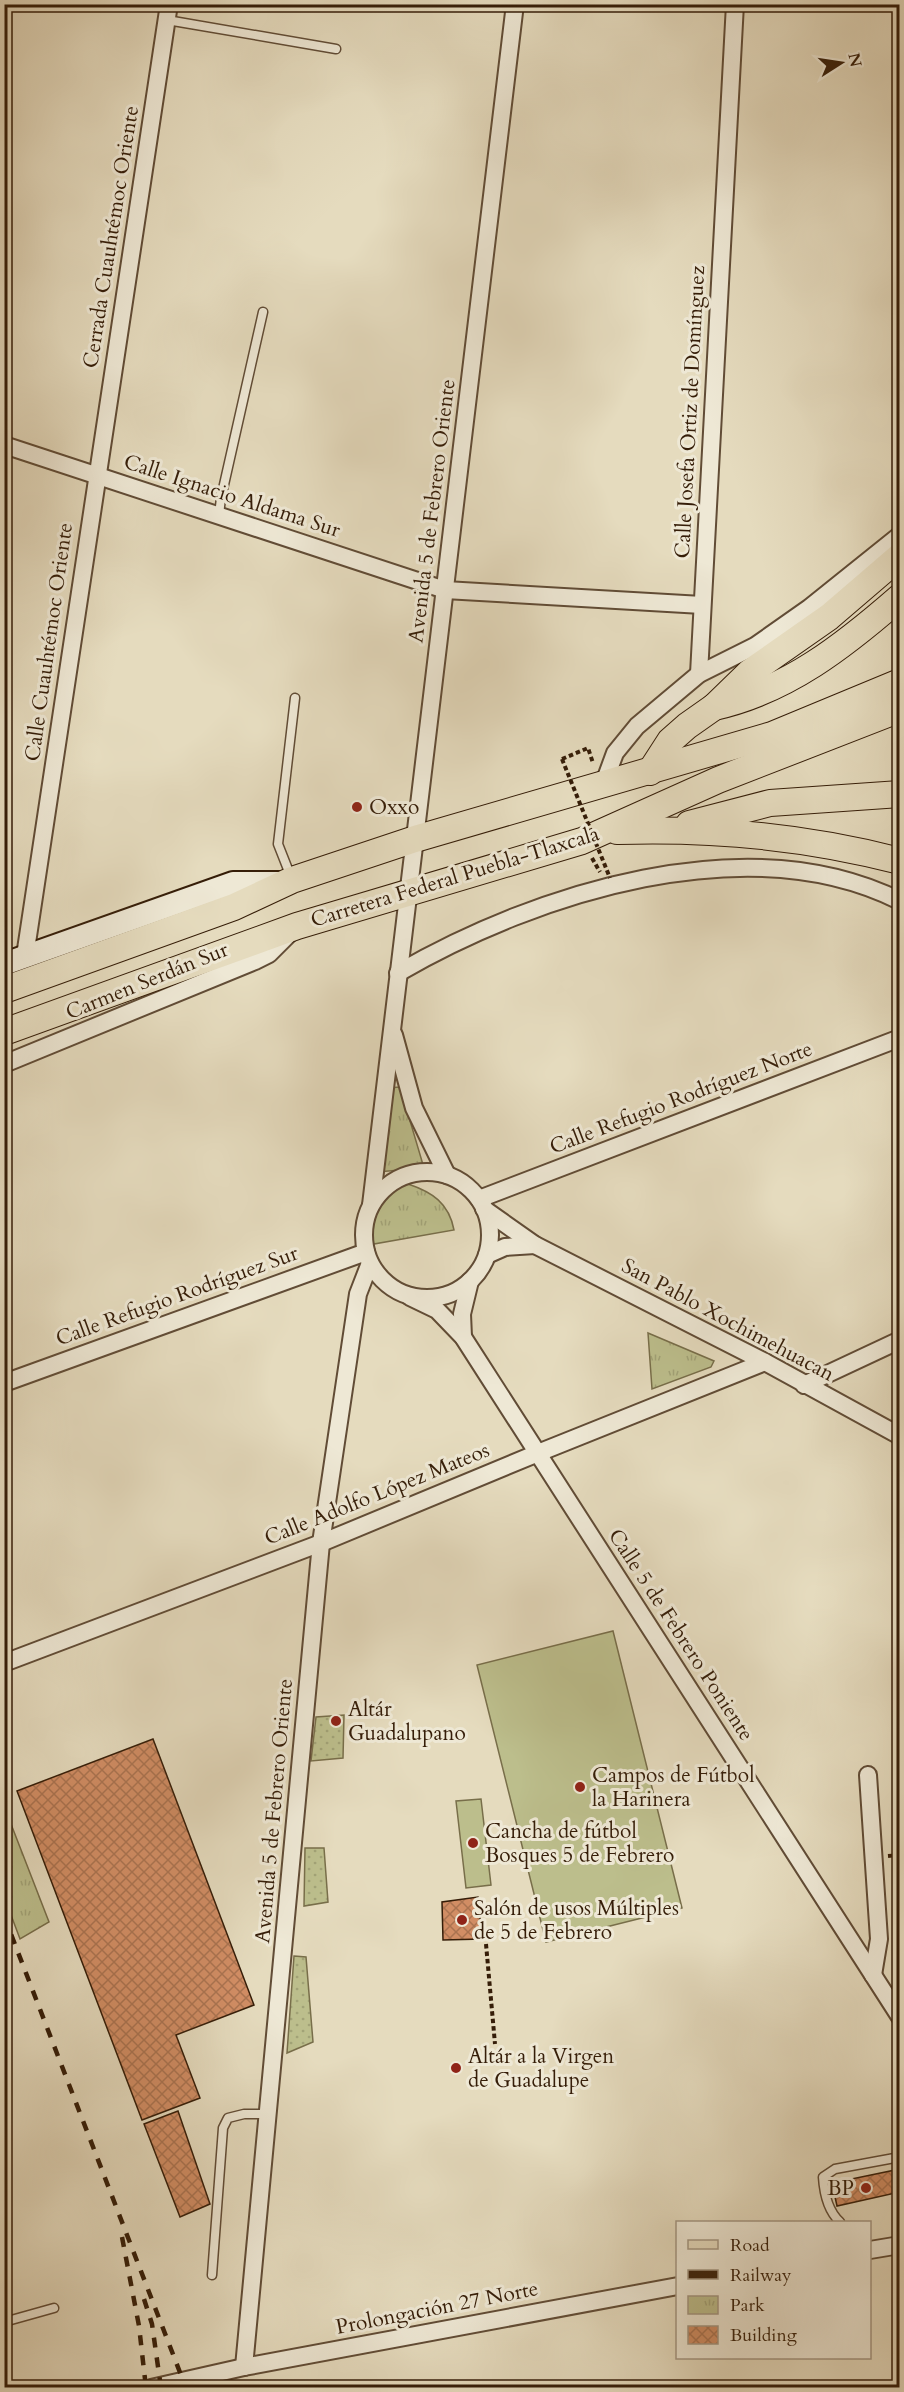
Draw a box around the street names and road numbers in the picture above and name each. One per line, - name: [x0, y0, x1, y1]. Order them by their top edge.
- street label: Cerrada Cuauhtémoc Oriente: [76, 104, 146, 370]
- street label: Calle Josefa Ortiz de Domínguez: [668, 264, 712, 559]
- street label: Avenida 5 de Febrero Oriente: [401, 377, 463, 645]
- street label: Calle Ignacio Aldama Sur: [120, 447, 344, 545]
- street label: Calle Cuauhtémoc Oriente: [18, 521, 80, 763]
- street label: Carretera Federal Puebla-Tlaxcala: [307, 819, 603, 935]
- street label: Carmen Serdán Sur: [61, 935, 233, 1027]
- street label: Calle Refugio Rodríguez Norte: [545, 1034, 817, 1162]
- street label: Calle Refugio Rodríguez Sur: [52, 1239, 302, 1353]
- street label: San Pablo Xochimehuacan: [616, 1252, 840, 1389]
- street label: Calle Adolfo López Mateos: [260, 1436, 494, 1552]
- street label: Calle 5 de Febrero Poniente: [601, 1523, 761, 1747]
- street label: Avenida 5 de Febrero Oriente: [248, 1677, 300, 1945]
- street label: Prolongación 27 Norte: [333, 2274, 541, 2342]

